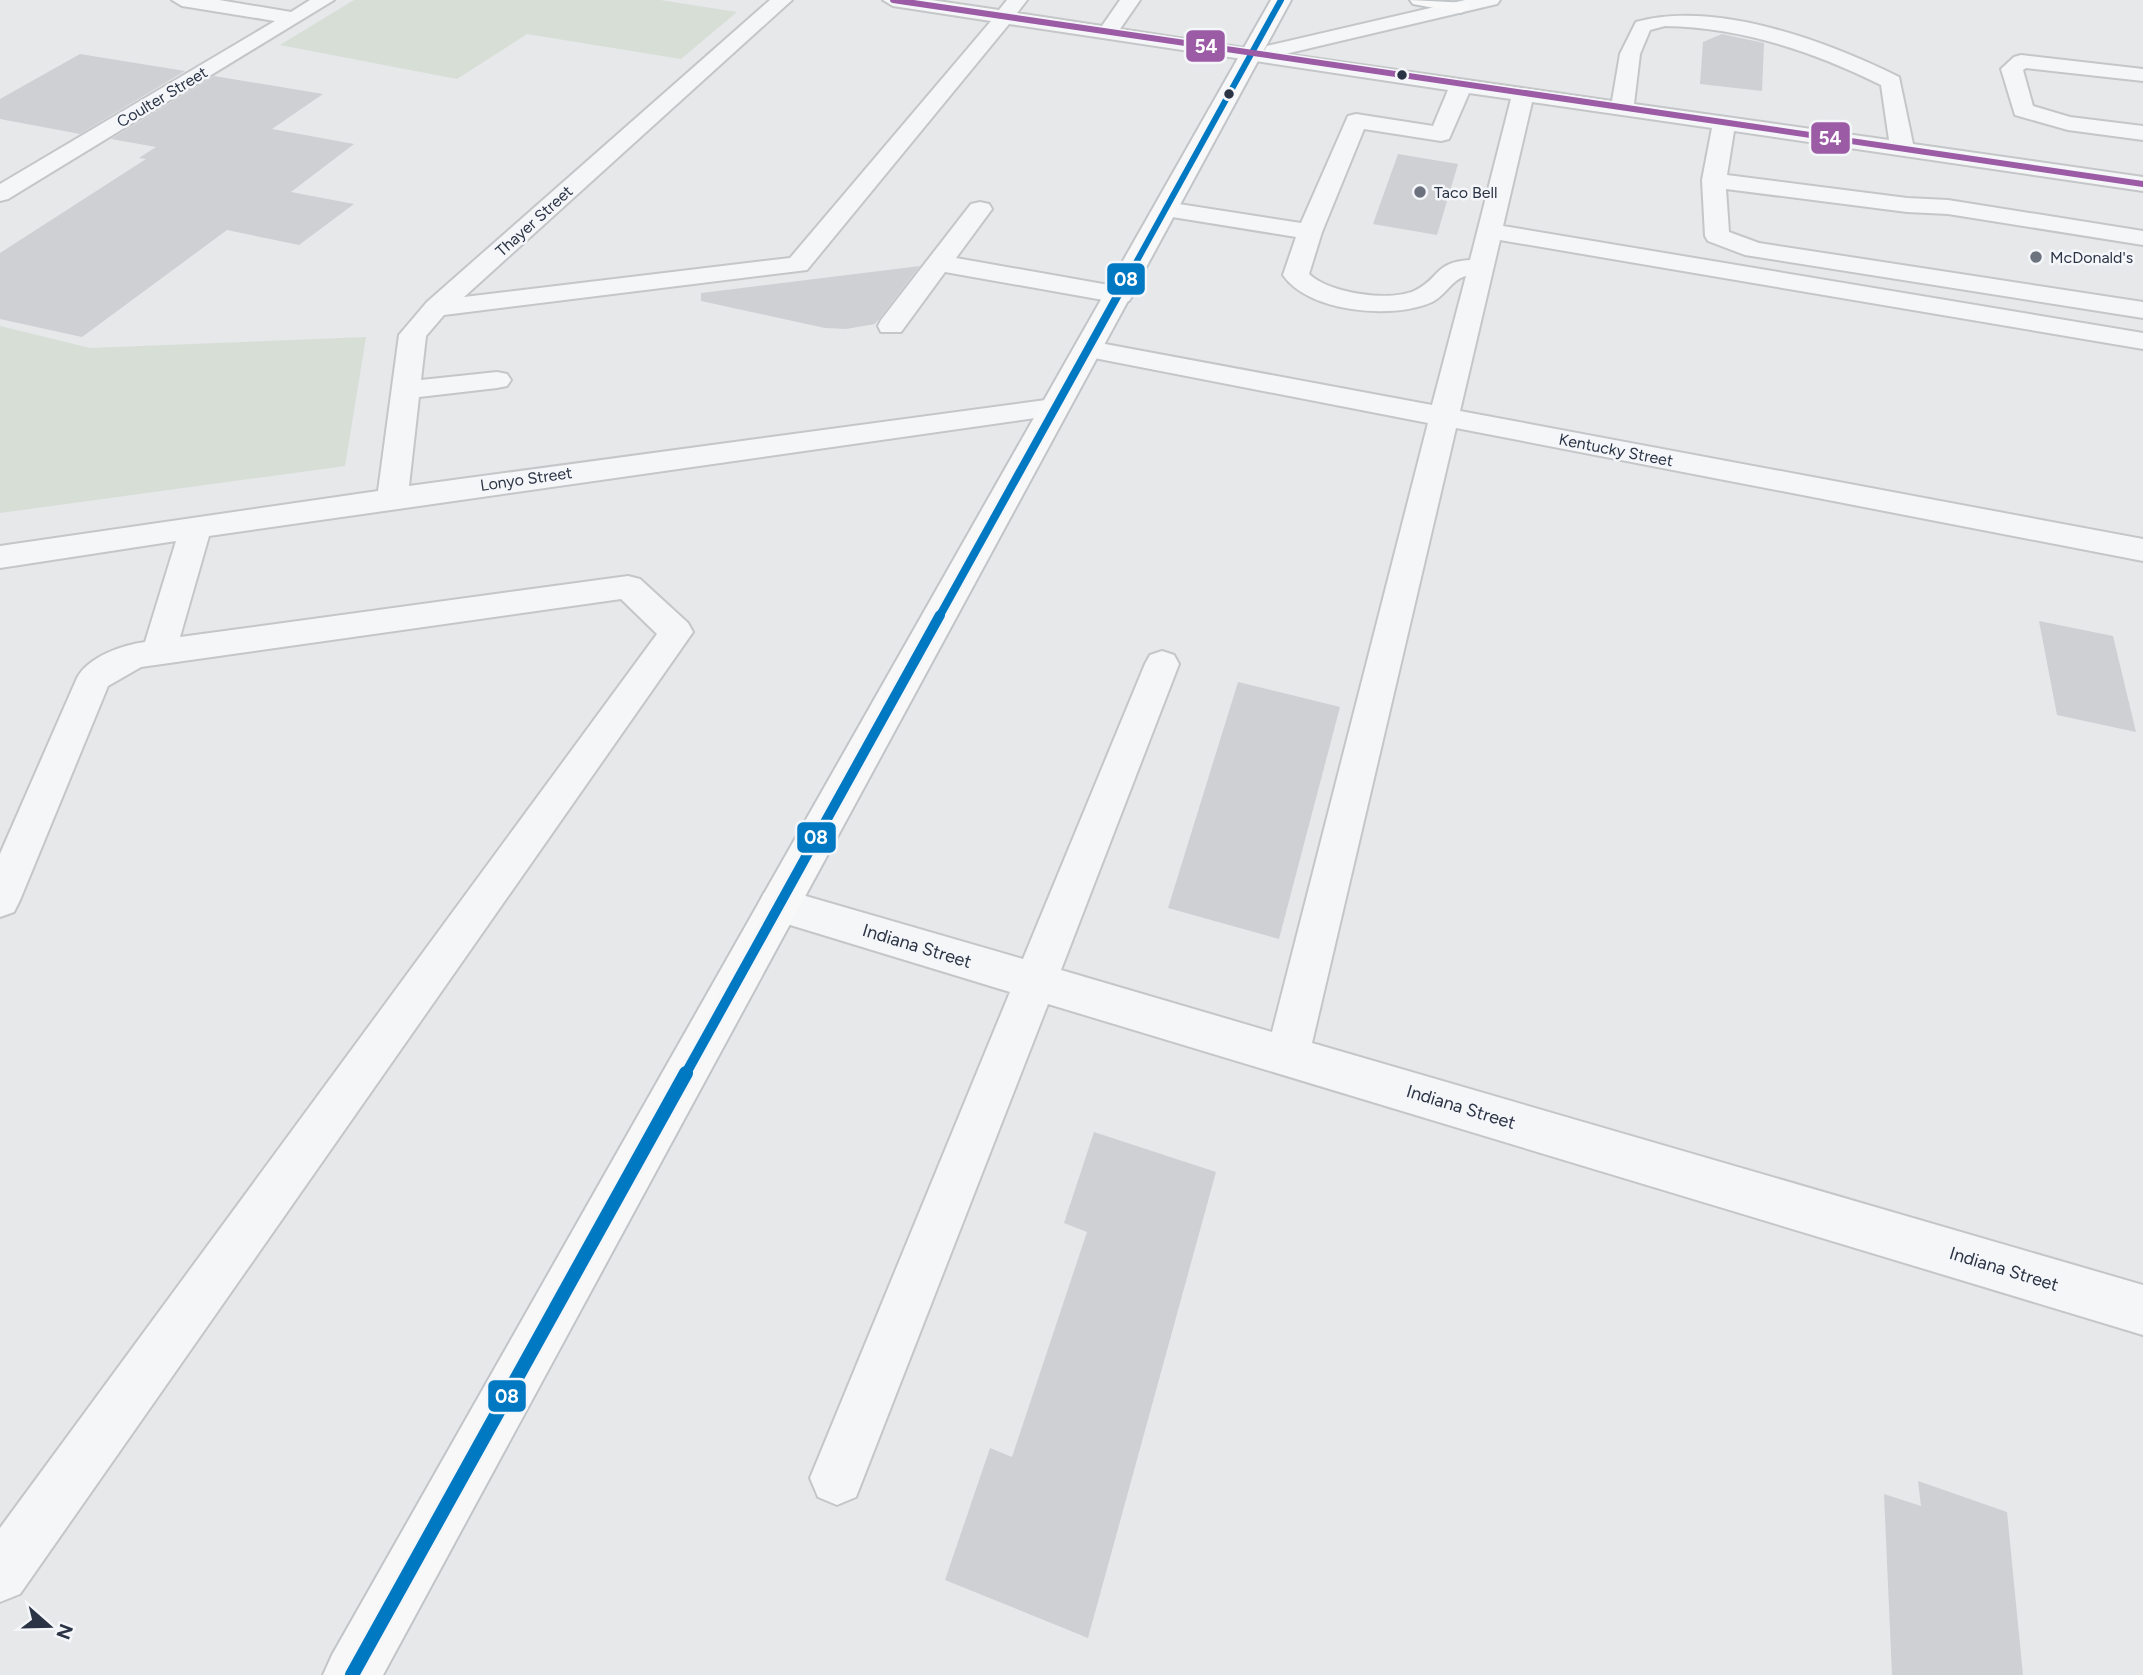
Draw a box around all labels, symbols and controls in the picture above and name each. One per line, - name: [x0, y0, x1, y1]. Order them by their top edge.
- line badge: 54: [1185, 29, 1226, 63]
- text: 54: [1194, 35, 1218, 58]
- street label: Coulter Street: [113, 63, 211, 131]
- unlabelled marker: [1395, 68, 1409, 82]
- unlabelled marker: [1222, 87, 1236, 101]
- line badge: 54: [1810, 121, 1851, 155]
- text: 54: [1818, 127, 1842, 150]
- street label: Thayer Street: [492, 182, 576, 260]
- place label: Taco Bell: [1434, 183, 1497, 202]
- marker: Taco Bell: [1412, 184, 1428, 200]
- place label: McDonald's: [2050, 248, 2133, 267]
- marker: McDonald's: [2028, 249, 2044, 265]
- line badge: 08: [1106, 262, 1146, 296]
- text: 08: [1114, 268, 1138, 291]
- street label: Kentucky Street: [1557, 430, 1675, 470]
- street label: Lonyo Street: [479, 463, 573, 495]
- line badge: 08: [796, 821, 837, 854]
- text: 08: [804, 826, 828, 849]
- street label: Indiana Street: [860, 919, 974, 973]
- street label: Indiana Street: [1404, 1080, 1518, 1134]
- street label: Indiana Street: [1947, 1242, 2061, 1296]
- line badge: 08: [487, 1379, 527, 1413]
- text: 08: [495, 1385, 519, 1408]
- north arrow: [14, 1591, 84, 1661]
- text: N: [51, 1621, 78, 1642]

